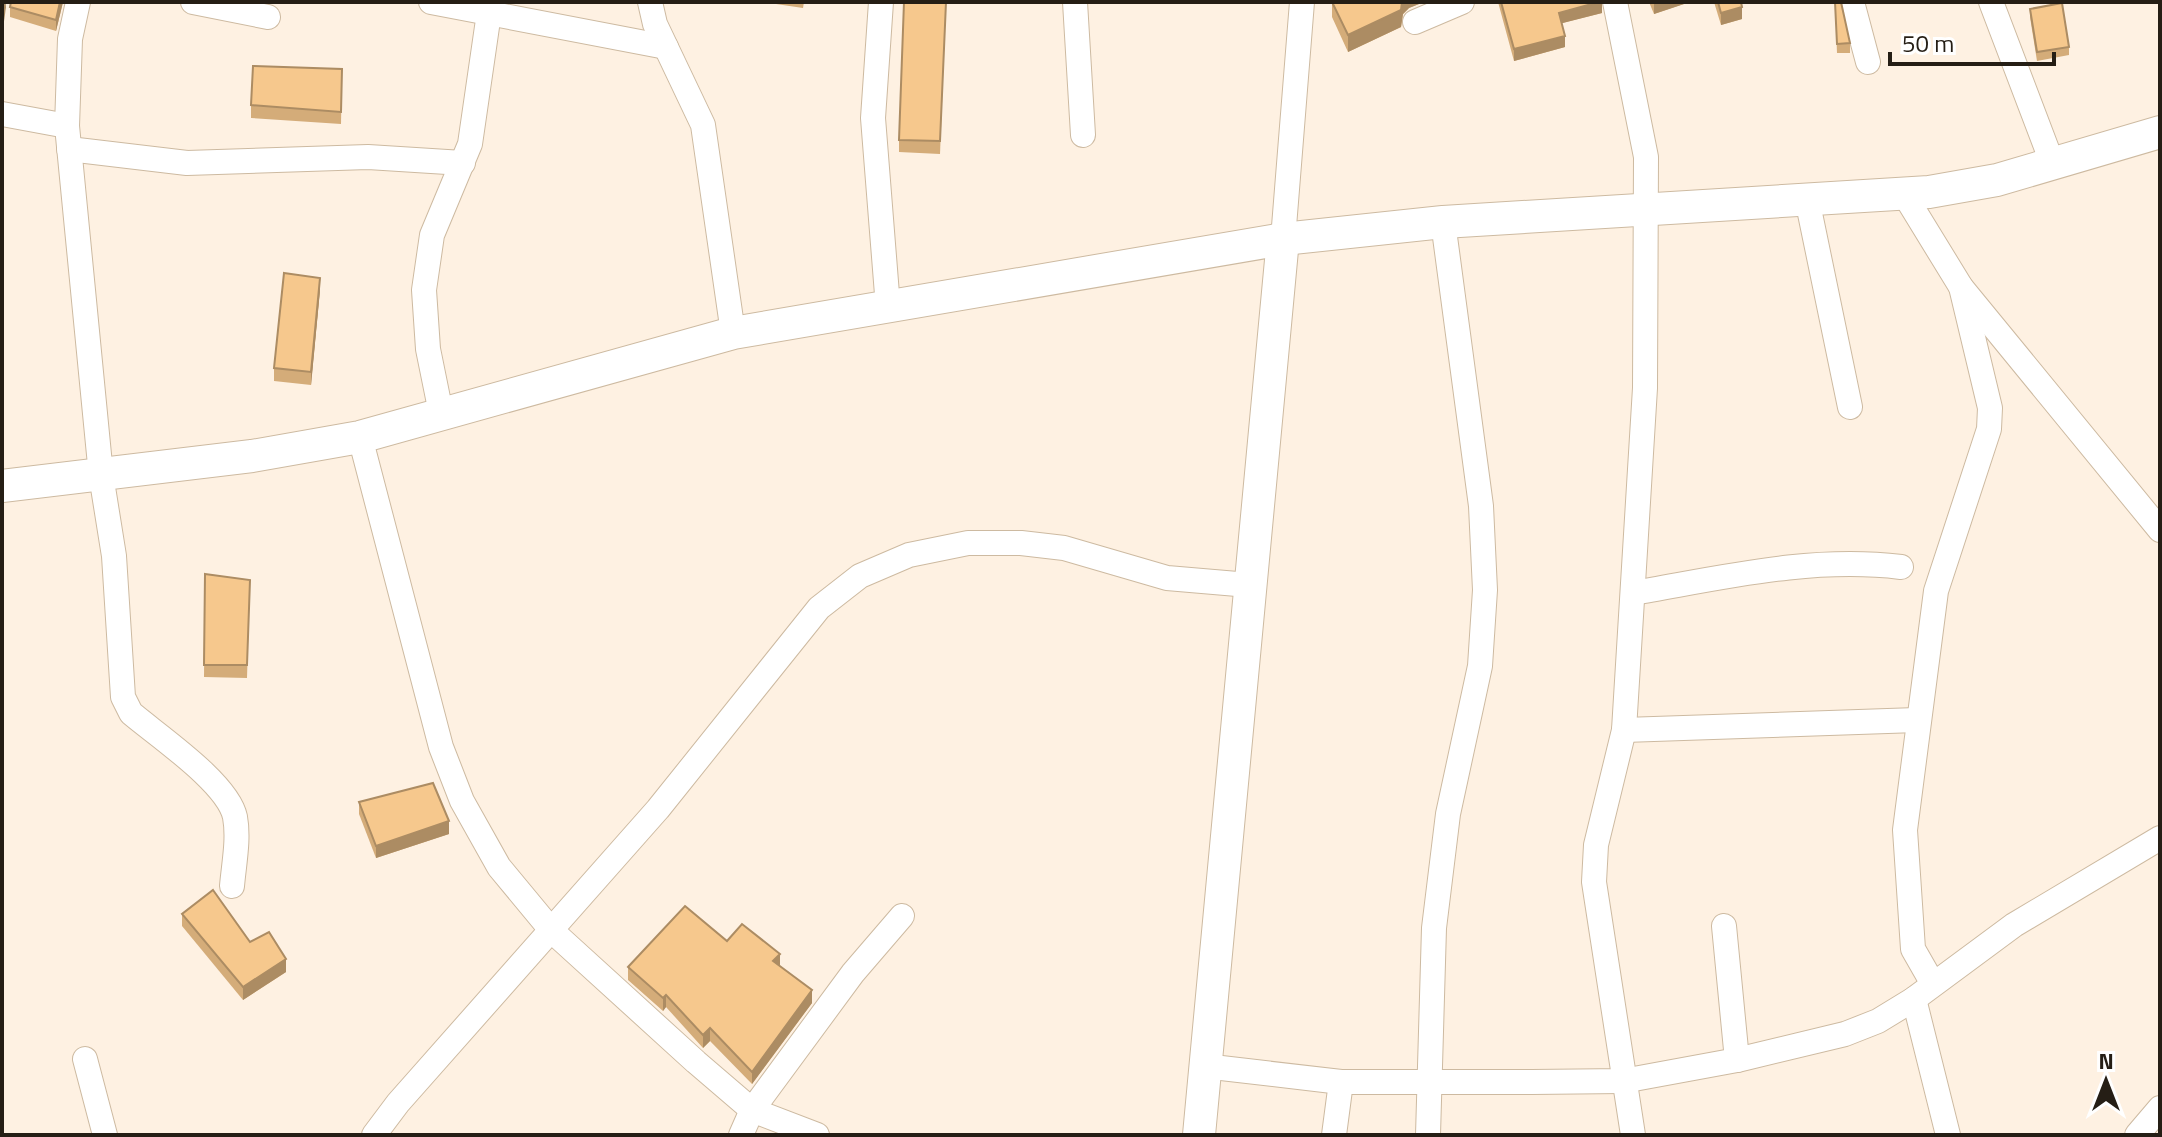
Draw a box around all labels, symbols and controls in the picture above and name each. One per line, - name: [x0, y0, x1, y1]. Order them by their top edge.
- scale bar: [1890, 16, 2054, 66]
- text: 50 m: [1902, 25, 1954, 61]
- north arrow: [2066, 1041, 2146, 1121]
- text: N: [2098, 1044, 2114, 1078]

